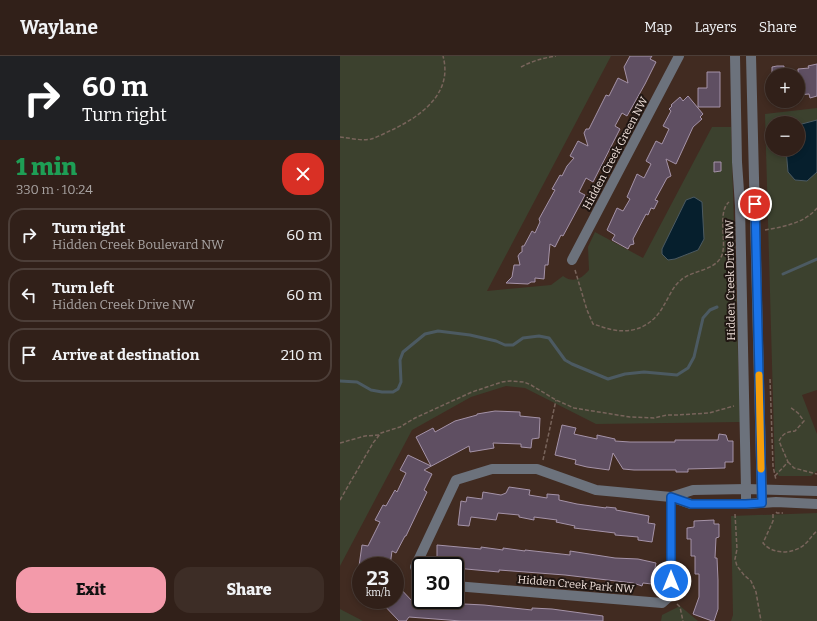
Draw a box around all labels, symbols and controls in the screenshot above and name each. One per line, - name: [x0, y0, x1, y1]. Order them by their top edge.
- text: Waylane: [20, 16, 98, 39]
- text: Map: [644, 19, 672, 36]
- text: Layers: [694, 19, 737, 36]
- text: Share: [759, 19, 797, 36]
- map controls: [765, 68, 805, 156]
- button: +: [765, 68, 805, 108]
- text: 60 m: [82, 70, 148, 103]
- icon: right: [16, 72, 68, 124]
- street label: Hidden Creek Green NW: [580, 94, 651, 212]
- text: Turn right: [82, 104, 167, 126]
- button: −: [765, 116, 805, 156]
- text: 1 min: [16, 153, 77, 181]
- button: close: [282, 153, 324, 195]
- text: 330 m · 10:24: [16, 182, 93, 197]
- pin: [738, 187, 772, 221]
- icon: arrive: [744, 193, 766, 215]
- text: Turn right: [52, 219, 125, 237]
- street label: Hidden Creek Drive NW: [723, 219, 738, 341]
- icon: right: [18, 224, 40, 246]
- text: 60 m: [286, 226, 322, 244]
- text: Hidden Creek Boulevard NW: [52, 237, 224, 252]
- text: Turn left: [52, 279, 114, 297]
- icon: left: [18, 284, 40, 306]
- text: 60 m: [286, 286, 322, 304]
- text: Hidden Creek Drive NW: [52, 297, 195, 312]
- icon: arrive: [18, 344, 40, 366]
- text: Arrive at destination: [52, 346, 199, 364]
- text: 210 m: [281, 346, 322, 364]
- speed limit sign: 30: [412, 557, 464, 609]
- position arrow: [650, 560, 692, 602]
- text: 23: [367, 566, 389, 590]
- button: Exit: [16, 567, 166, 613]
- button: Share: [174, 567, 324, 613]
- street label: Hidden Creek Park NW: [517, 573, 636, 596]
- text: km/h: [366, 587, 390, 599]

